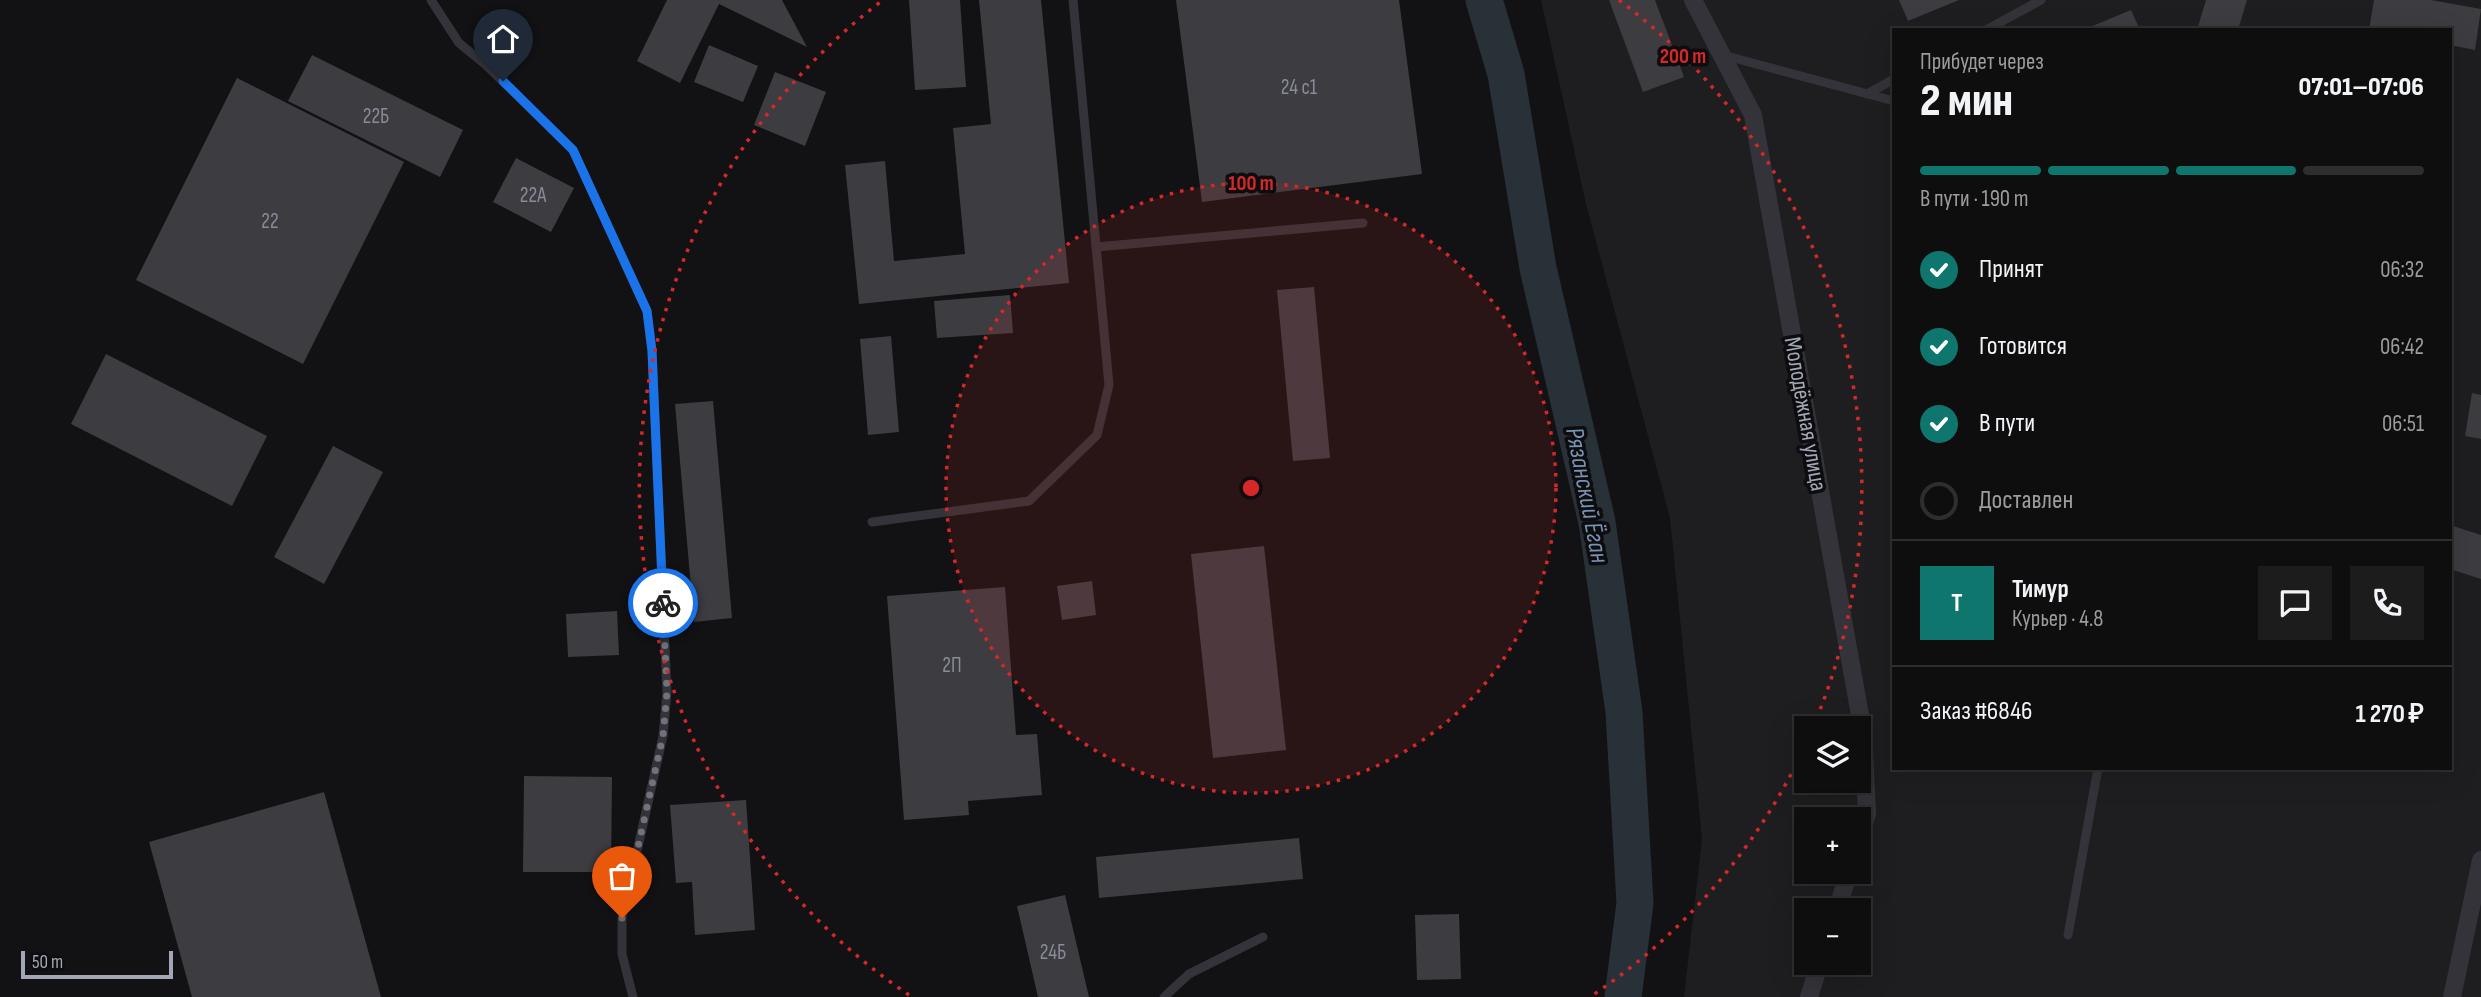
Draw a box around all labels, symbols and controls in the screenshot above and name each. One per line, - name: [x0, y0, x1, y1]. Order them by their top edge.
- pin: [473, 9, 533, 81]
- icon: home: [484, 20, 522, 58]
- text: 200 m: [1660, 44, 1706, 69]
- text: Прибудет через: [1920, 48, 2044, 76]
- text: 07:01–07:06: [2299, 72, 2424, 103]
- text: 2 мин: [1920, 74, 2013, 129]
- house number: 24 с1: [1281, 75, 1318, 100]
- house number: 22Б: [363, 104, 389, 129]
- text: 100 m: [1228, 171, 1274, 196]
- house number: 22А: [520, 183, 547, 208]
- text: В пути · 190 m: [1920, 185, 2029, 213]
- house number: 22: [261, 209, 279, 234]
- icon: check: [1920, 251, 1958, 289]
- text: Принят: [1979, 254, 2044, 285]
- text: 06:32: [2380, 256, 2424, 284]
- icon: check: [1920, 328, 1958, 366]
- text: Готовится: [1979, 331, 2067, 362]
- text: 06:42: [2380, 333, 2424, 361]
- street label: Молодёжная улица: [1778, 335, 1833, 493]
- icon: check: [1920, 405, 1958, 443]
- text: В пути: [1979, 408, 2035, 439]
- text: 06:51: [2382, 410, 2424, 438]
- water label: Рязанский Ёган: [1558, 425, 1615, 566]
- centre of rings: [1239, 476, 1263, 500]
- text: Доставлен: [1979, 485, 2073, 516]
- button: chat: [2258, 566, 2332, 640]
- button: phone: [2350, 566, 2424, 640]
- courier: [628, 568, 698, 638]
- text: Тимур: [2012, 574, 2069, 605]
- icon: bike: [644, 584, 682, 622]
- text: Т: [1951, 588, 1963, 619]
- text: Курьер · 4.8: [2012, 605, 2103, 633]
- house number: 2П: [942, 653, 962, 678]
- text: Заказ #6846: [1920, 696, 2032, 727]
- text: 1 270 ₽: [2356, 699, 2424, 730]
- map controls: [1794, 716, 1871, 975]
- button: layers: [1794, 716, 1871, 793]
- button: +: [1794, 807, 1871, 884]
- pin: [592, 846, 652, 918]
- icon: bag: [603, 857, 641, 895]
- button: −: [1794, 898, 1871, 975]
- house number: 24Б: [1040, 940, 1066, 965]
- scale bar: [21, 948, 173, 980]
- text: 50 m: [32, 951, 63, 974]

